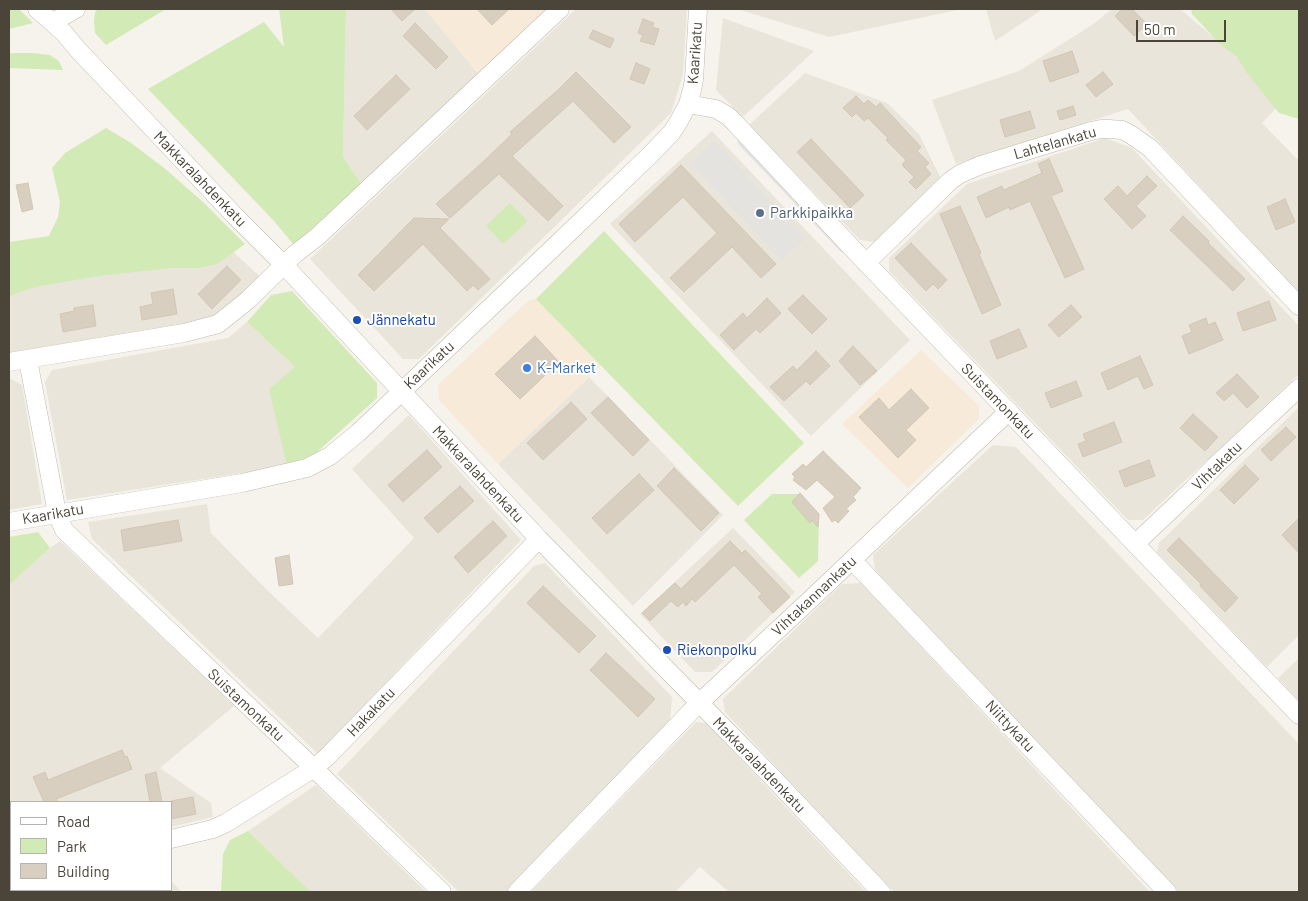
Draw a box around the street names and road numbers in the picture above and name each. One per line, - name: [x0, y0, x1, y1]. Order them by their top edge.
- street label: Kaarikatu: [684, 21, 706, 85]
- street label: Lahtelankatu: [1012, 123, 1098, 163]
- street label: Makkaralahdenkatu: [150, 127, 250, 231]
- street label: Kaarikatu: [400, 337, 458, 393]
- street label: Suistamonkatu: [957, 360, 1039, 442]
- street label: Makkaralahdenkatu: [428, 422, 528, 526]
- street label: Vihtakatu: [1188, 438, 1246, 494]
- street label: Kaarikatu: [21, 500, 85, 528]
- street label: Vihtakannankatu: [768, 552, 860, 640]
- street label: Suistamonkatu: [204, 665, 288, 745]
- street label: Hakakatu: [343, 684, 399, 740]
- street label: Niittykatu: [982, 696, 1038, 756]
- street label: Makkaralahdenkatu: [709, 713, 809, 817]

